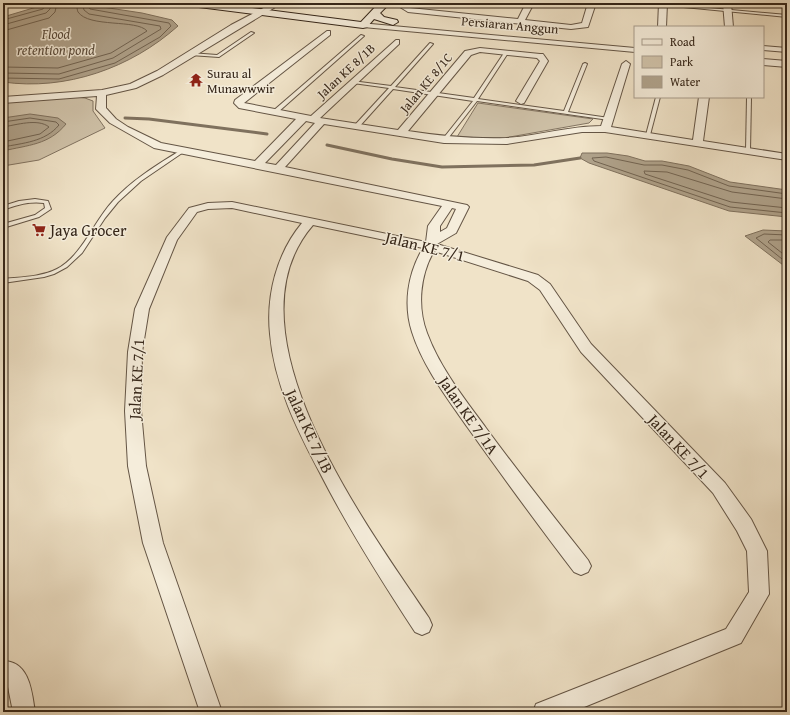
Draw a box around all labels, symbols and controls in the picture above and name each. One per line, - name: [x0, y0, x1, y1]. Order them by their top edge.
- street label: Persiaran Anggun: [461, 11, 560, 39]
- water label: Flood retention pond: [17, 24, 95, 60]
- legend: [634, 26, 764, 98]
- text: Road: [670, 33, 696, 50]
- street label: Jalan KE 8/1B: [311, 39, 379, 104]
- street label: Jalan KE 8/1C: [394, 49, 457, 119]
- text: Park: [670, 53, 694, 70]
- place label: Surau al Munawwwir: [207, 64, 275, 98]
- temple icon: Surau al Munawwwir: [188, 72, 204, 88]
- text: Water: [670, 73, 700, 90]
- place label: Jaya Grocer: [48, 218, 127, 242]
- supermarket icon: Jaya Grocer: [31, 222, 47, 238]
- street label: Jalan KE 7/1: [381, 224, 467, 267]
- street label: Jalan KE 7/1: [122, 338, 150, 422]
- street label: Jalan KE 7/1A: [432, 369, 505, 459]
- street label: Jalan KE 7/1B: [279, 383, 340, 477]
- street label: Jalan KE 7/1: [641, 407, 715, 484]

